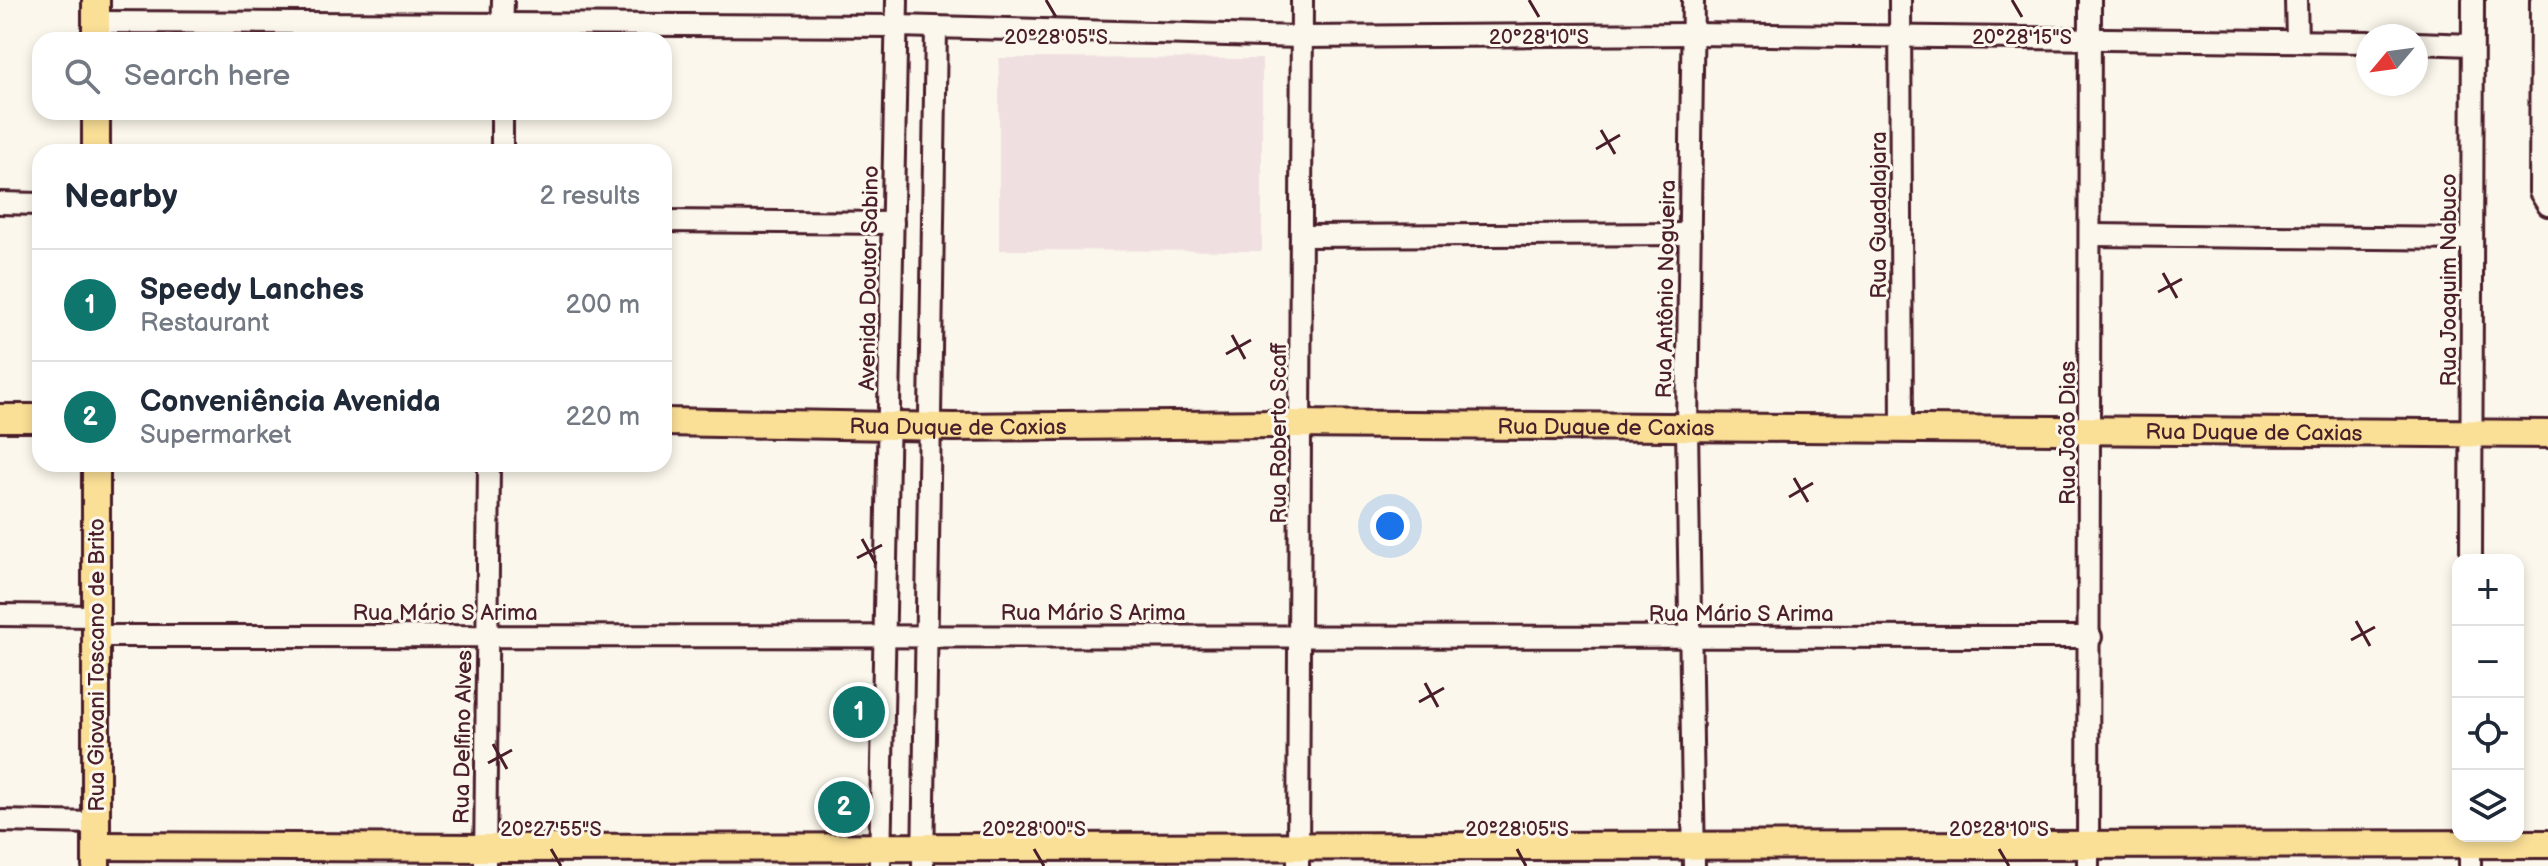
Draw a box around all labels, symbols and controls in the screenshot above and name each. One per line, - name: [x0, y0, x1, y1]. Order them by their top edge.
- north arrow: [2356, 24, 2428, 96]
- text: 20°28'05"S: [1004, 26, 1108, 50]
- text: 20°28'10"S: [1489, 26, 1589, 50]
- text: 20°28'15"S: [1972, 26, 2072, 50]
- search box: [32, 32, 672, 120]
- icon: search: [60, 54, 104, 98]
- text: Search here: [124, 58, 290, 94]
- street label: Rua Guadalajara: [1866, 131, 1893, 299]
- street label: Avenida Doutor Sabino: [854, 165, 885, 391]
- street label: Rua Joaquim Nabuco: [2436, 173, 2463, 387]
- text: Nearby: [64, 176, 178, 217]
- street label: Rua Antônio Nogueira: [1651, 179, 1682, 399]
- text: 2 results: [540, 181, 640, 212]
- text: Speedy Lanches: [140, 272, 364, 308]
- text: 1: [85, 290, 95, 321]
- text: 200 m: [566, 290, 640, 321]
- text: Restaurant: [140, 308, 269, 339]
- street label: Rua Roberto Scaff: [1266, 342, 1293, 524]
- street label: Rua João Dias: [2055, 361, 2082, 505]
- text: Conveniência Avenida: [140, 384, 441, 420]
- text: 2: [82, 402, 98, 433]
- text: 220 m: [566, 402, 640, 433]
- street label: Rua Duque de Caxias: [849, 413, 1067, 442]
- street label: Rua Duque de Caxias: [1497, 414, 1715, 442]
- street label: Rua Duque de Caxias: [2145, 419, 2363, 448]
- text: Supermarket: [140, 420, 291, 451]
- your location: [1370, 506, 1410, 546]
- street label: Rua Giovani Toscano de Brito: [84, 518, 111, 812]
- map controls: [2452, 554, 2524, 842]
- button: +: [2452, 554, 2524, 626]
- street label: Rua Mário S Arima: [352, 600, 538, 627]
- street label: Rua Mário S Arima: [1000, 600, 1186, 627]
- street label: Rua Mário S Arima: [1648, 601, 1834, 628]
- button: −: [2452, 626, 2524, 698]
- street label: Rua Delfino Alves: [448, 650, 479, 824]
- pin: 1: [833, 682, 885, 742]
- button: locate: [2452, 698, 2524, 770]
- button: layers: [2452, 770, 2524, 842]
- pin: 2: [818, 777, 870, 837]
- text: 20°27'55"S: [500, 818, 602, 842]
- text: 20°28'00"S: [982, 818, 1086, 842]
- text: 20°28'05"S: [1465, 818, 1569, 842]
- text: 20°28'10"S: [1949, 818, 2049, 842]

